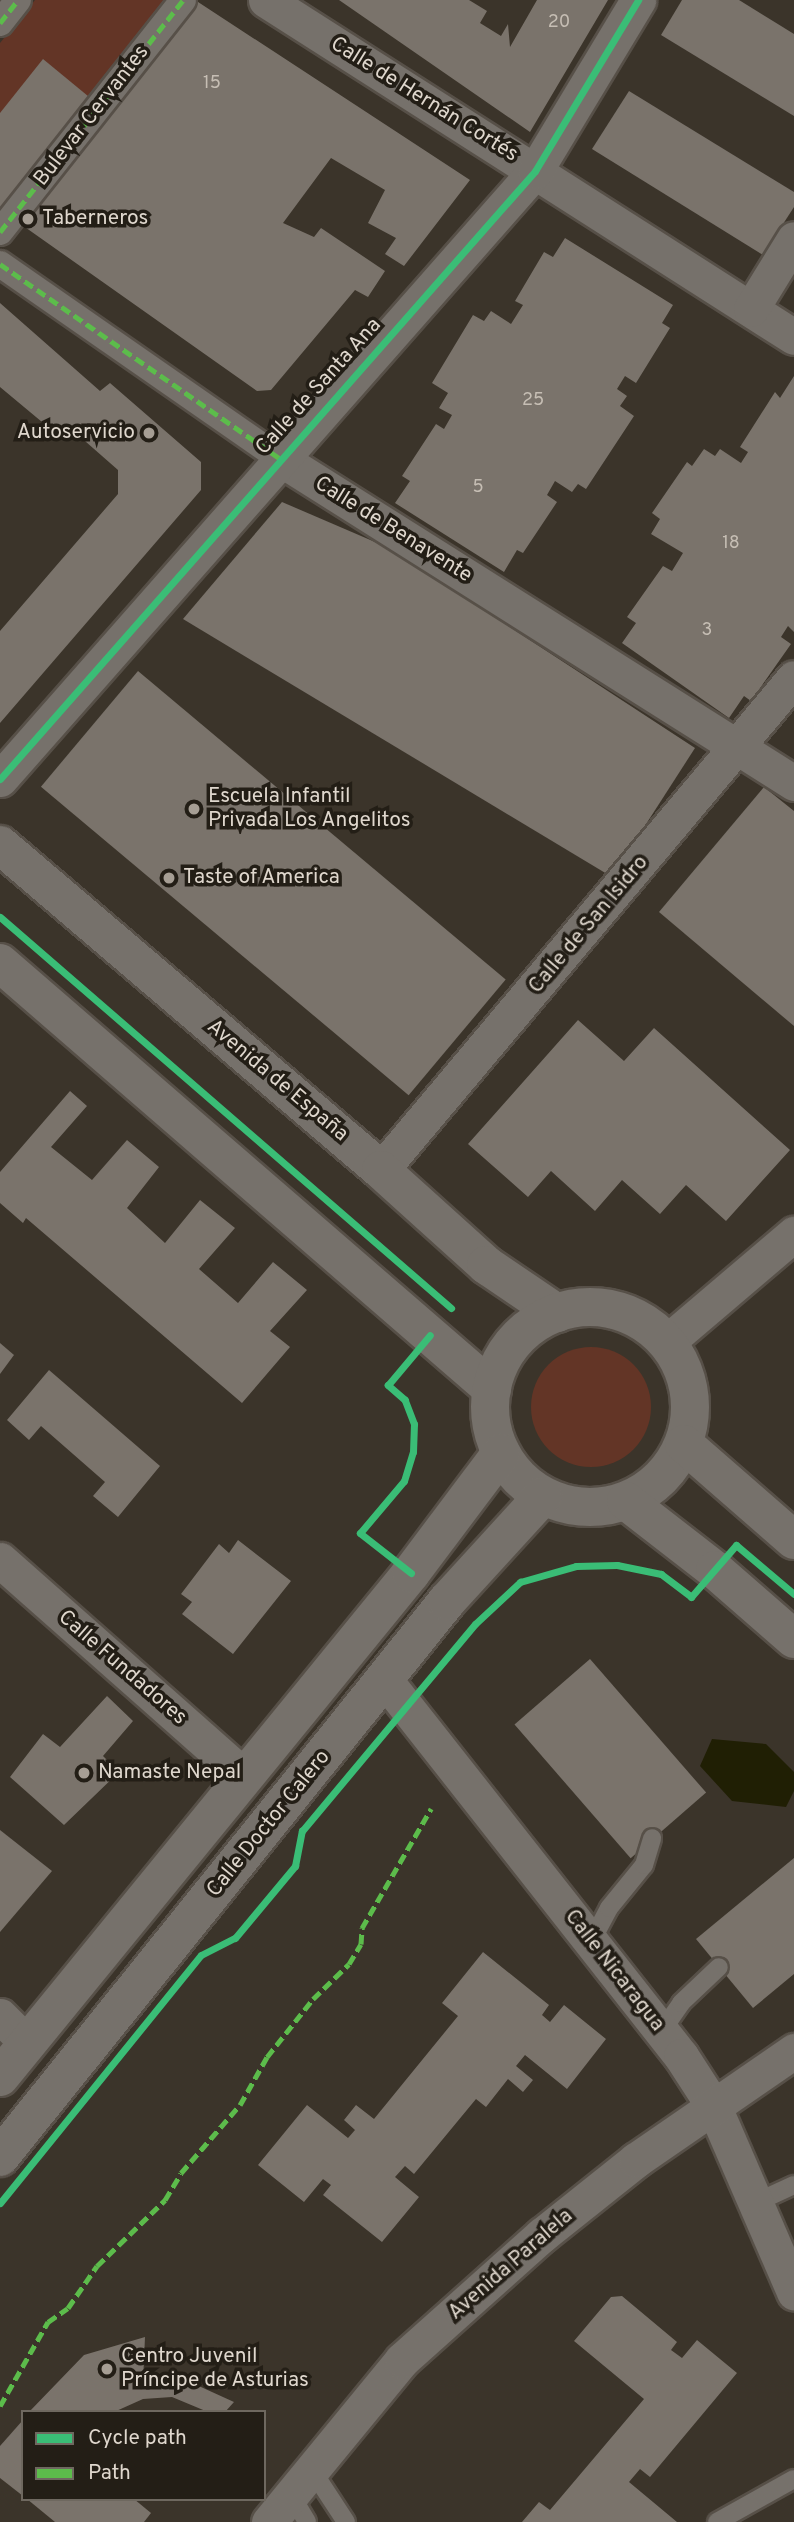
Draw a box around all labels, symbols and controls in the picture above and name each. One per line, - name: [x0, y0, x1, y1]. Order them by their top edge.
- house number: 20: [548, 12, 570, 34]
- street label: Calle de Hernán Cortés: [326, 32, 522, 168]
- street label: Bulevar Cervantes: [29, 40, 155, 192]
- house number: 15: [203, 73, 221, 95]
- place label: Taberneros: [42, 206, 148, 232]
- marker: Taberneros: [20, 211, 36, 227]
- street label: Calle de Santa Ana: [251, 313, 387, 461]
- house number: 25: [522, 390, 544, 412]
- place label: Autoservicio: [17, 420, 135, 446]
- marker: Autoservicio: [141, 425, 157, 441]
- street label: Calle de Benavente: [310, 471, 476, 589]
- house number: 5: [472, 477, 484, 499]
- house number: 18: [722, 533, 740, 555]
- house number: 3: [702, 620, 712, 642]
- place label: Escuela Infantil Privada Los Angelitos: [208, 784, 411, 834]
- marker: Escuela Infantil Privada Los Angelitos: [186, 801, 202, 817]
- street label: Calle de San Isidro: [524, 851, 654, 999]
- place label: Taste of America: [183, 865, 341, 891]
- marker: Taste of America: [161, 870, 177, 886]
- street label: Avenida de España: [201, 1015, 353, 1147]
- street label: Calle Fundadores: [53, 1605, 191, 1731]
- street label: Calle Doctor Calero: [202, 1745, 336, 1903]
- place label: Namaste Nepal: [98, 1760, 241, 1786]
- marker: Namaste Nepal: [76, 1765, 92, 1781]
- street label: Calle Nicaragua: [559, 1905, 669, 2037]
- street label: Avenida Paralela: [444, 2204, 578, 2326]
- place label: Centro Juvenil Príncipe de Asturias: [121, 2344, 310, 2394]
- marker: Centro Juvenil Príncipe de Asturias: [99, 2361, 115, 2377]
- legend: [21, 2410, 266, 2501]
- text: Cycle path: [88, 2425, 187, 2452]
- text: Path: [88, 2460, 131, 2487]

